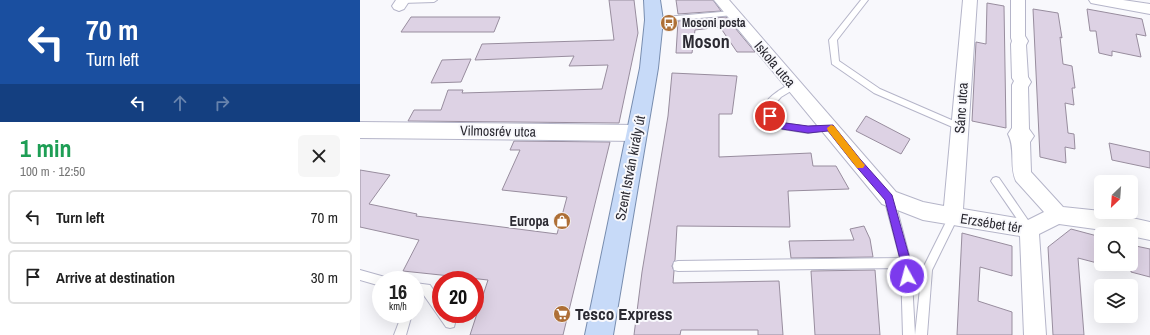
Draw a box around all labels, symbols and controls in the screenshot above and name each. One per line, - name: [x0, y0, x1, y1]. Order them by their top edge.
- text: 70 m: [86, 11, 138, 49]
- bus stop icon: Mosoni posta: [659, 13, 679, 33]
- place label: Mosoni posta: [682, 15, 746, 31]
- icon: left: [20, 16, 72, 68]
- district label: Moson: [682, 29, 730, 54]
- street label: Iskola utca: [750, 37, 800, 91]
- text: Turn left: [86, 47, 139, 72]
- street label: Sánc utca: [950, 81, 972, 134]
- icon: left: [127, 92, 149, 114]
- icon: ahead: [169, 92, 191, 114]
- icon: right: [211, 92, 233, 114]
- pin: [753, 99, 787, 133]
- icon: arrive: [759, 105, 781, 127]
- street label: Szent István király út: [611, 114, 649, 222]
- street label: Vilmosrév utca: [460, 121, 537, 141]
- text: 1 min: [20, 132, 71, 164]
- button: close: [298, 135, 340, 177]
- text: 100 m · 12:50: [20, 163, 85, 180]
- north arrow: [1094, 175, 1138, 219]
- map controls: [1094, 175, 1138, 323]
- icon: left: [22, 206, 44, 228]
- text: Turn left: [56, 207, 104, 228]
- text: 70 m: [311, 207, 338, 228]
- street label: Erzsébet tér: [959, 209, 1023, 237]
- shop icon: Europa: [552, 211, 572, 231]
- place label: Europa: [509, 212, 550, 230]
- button: search: [1094, 227, 1138, 271]
- position arrow: [886, 255, 928, 297]
- icon: arrive: [22, 266, 44, 288]
- text: Arrive at destination: [56, 267, 175, 288]
- text: 30 m: [311, 267, 338, 288]
- speed limit sign: 20: [432, 271, 484, 323]
- text: 16: [389, 278, 407, 305]
- button: layers: [1094, 279, 1138, 323]
- text: km/h: [389, 300, 407, 313]
- place label: Tesco Express: [575, 302, 673, 325]
- supermarket icon: Tesco Express: [552, 304, 572, 324]

